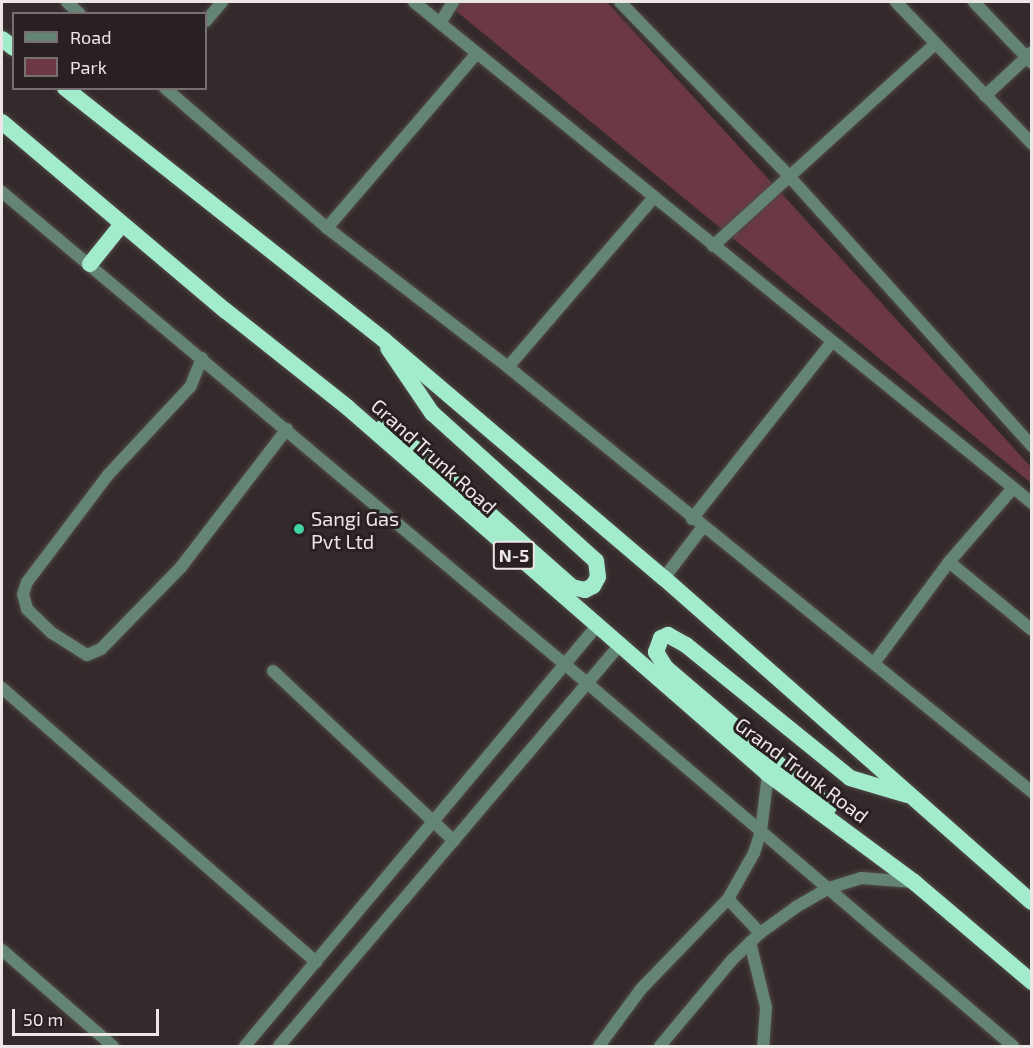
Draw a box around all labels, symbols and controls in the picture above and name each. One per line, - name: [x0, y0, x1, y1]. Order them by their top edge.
- legend: [12, 12, 207, 90]
- text: Road: [70, 26, 111, 48]
- text: Park: [70, 56, 107, 78]
- street label: Grand Trunk Road: [366, 393, 502, 519]
- place label: Sangi Gas Pvt Ltd: [311, 506, 399, 553]
- marker: Sangi Gas Pvt Ltd: [292, 522, 306, 536]
- road number: N-5: [492, 540, 536, 570]
- street label: Grand Trunk Road: [731, 712, 873, 828]
- scale bar: [15, 997, 162, 1035]
- text: 50 m: [23, 1008, 63, 1030]

